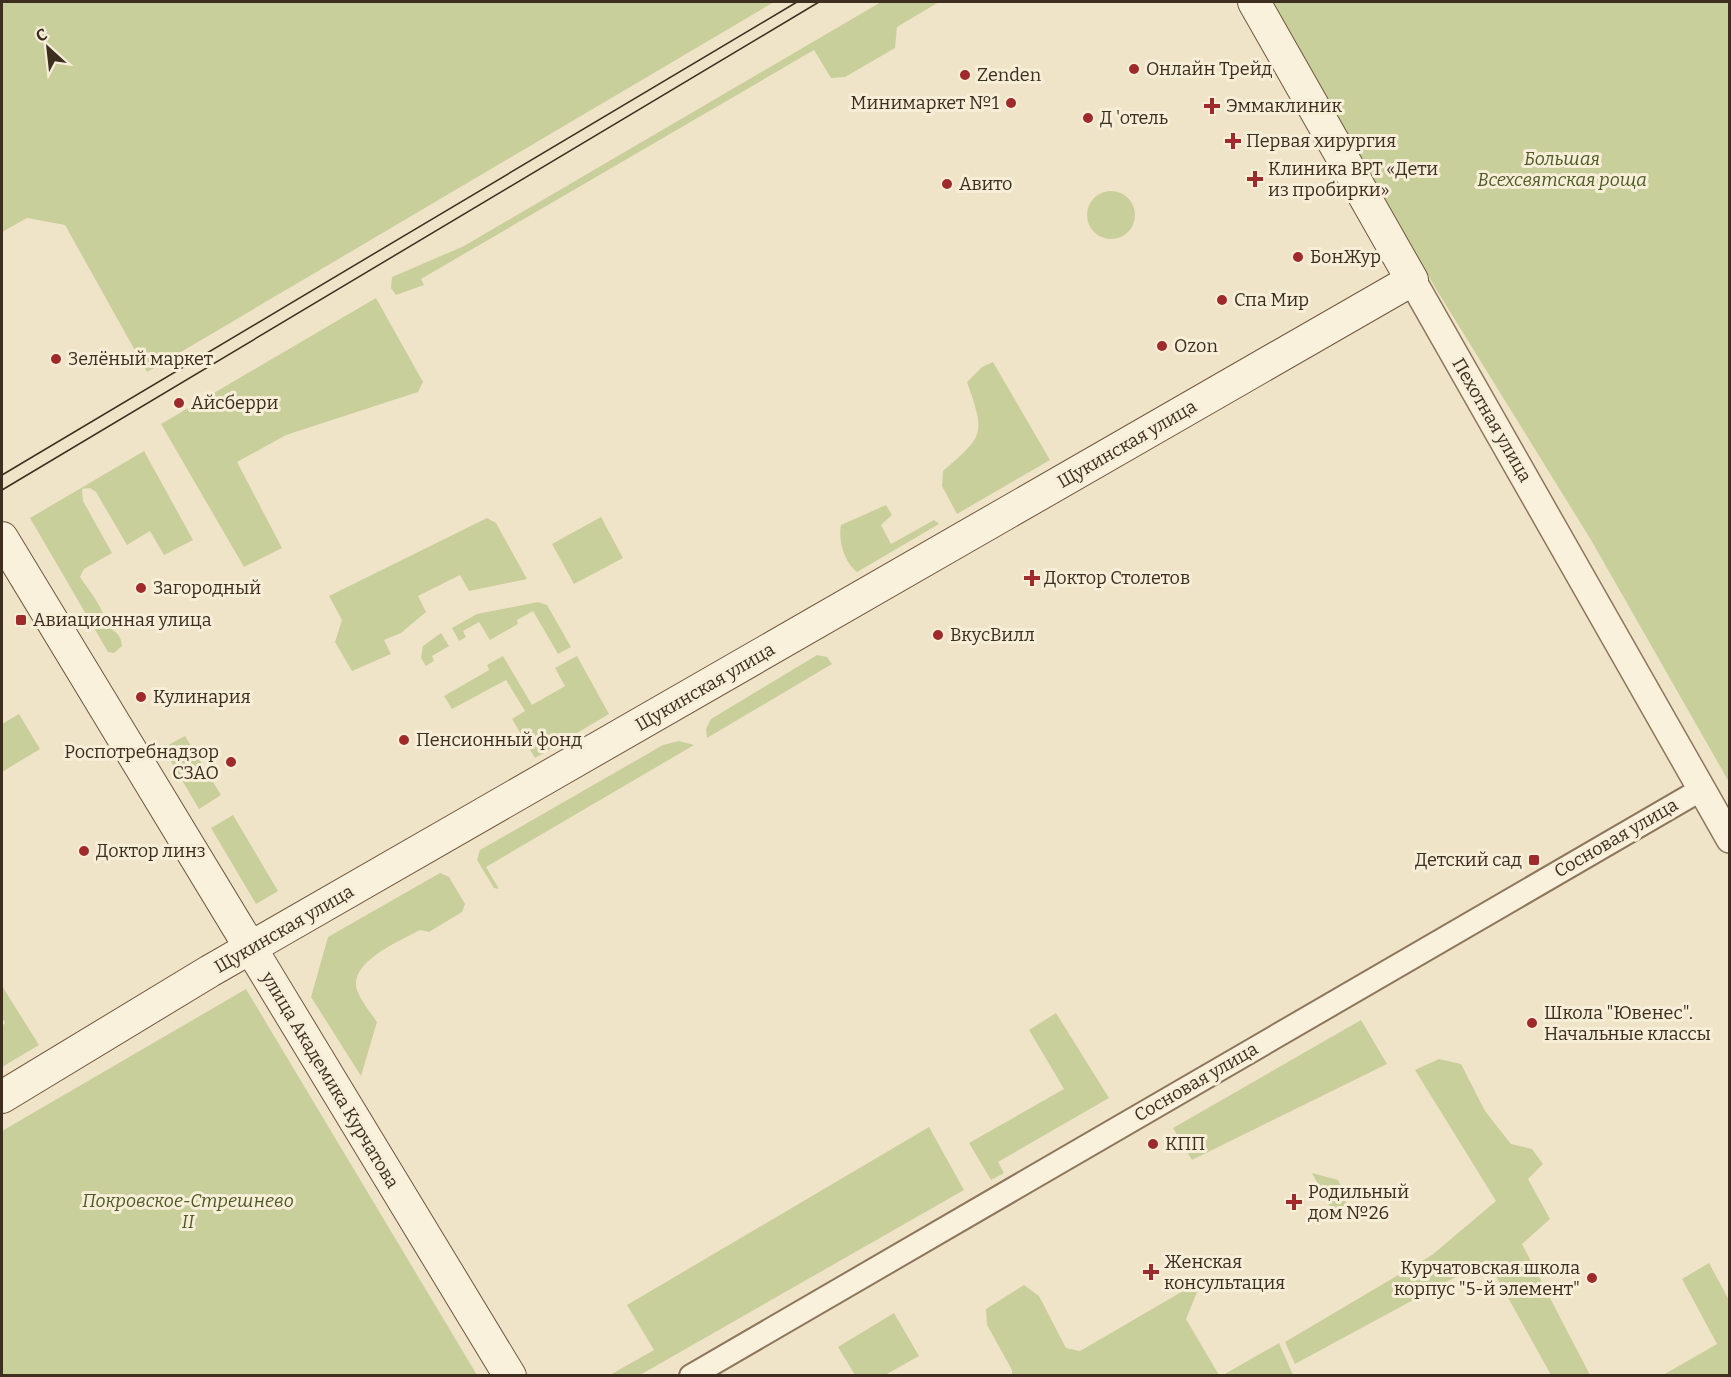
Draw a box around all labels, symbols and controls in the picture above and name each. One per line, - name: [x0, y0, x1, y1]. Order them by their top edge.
- north arrow: [18, 18, 78, 78]
- text: С: [33, 24, 50, 46]
- place label: Онлайн Трейд: [1146, 58, 1273, 80]
- marker: Онлайн Трейд: [1127, 62, 1141, 76]
- place label: Zenden: [977, 64, 1042, 86]
- marker: Zenden: [958, 68, 972, 82]
- place label: Минимаркет №1: [851, 92, 1000, 114]
- place label: Эммаклиник: [1226, 95, 1343, 117]
- marker: Минимаркет №1: [1004, 96, 1018, 110]
- marker: Эммаклиник: [1203, 97, 1221, 115]
- place label: Д 'отель: [1100, 107, 1168, 129]
- marker: Д 'отель: [1081, 111, 1095, 125]
- place label: Первая хирургия: [1246, 130, 1396, 152]
- marker: Первая хирургия: [1224, 132, 1242, 150]
- park label: Большая Всехсвятская роща: [1477, 148, 1647, 191]
- place label: Клиника ВРТ «Дети из пробирки»: [1268, 158, 1438, 201]
- marker: Клиника ВРТ «Дети из пробирки»: [1246, 170, 1264, 188]
- place label: Авито: [959, 173, 1012, 195]
- marker: Авито: [940, 177, 954, 191]
- place label: БонЖур: [1310, 246, 1381, 268]
- marker: БонЖур: [1291, 250, 1305, 264]
- place label: Спа Мир: [1234, 289, 1309, 311]
- marker: Спа Мир: [1215, 293, 1229, 307]
- place label: Ozon: [1174, 335, 1218, 357]
- marker: Ozon: [1155, 339, 1169, 353]
- place label: Зелёный маркет: [68, 348, 213, 370]
- marker: Зелёный маркет: [49, 352, 63, 366]
- street label: Пехотная улица: [1448, 354, 1537, 486]
- place label: Айсберри: [191, 392, 278, 414]
- street label: Щукинская улица: [1053, 395, 1201, 493]
- marker: Айсберри: [172, 396, 186, 410]
- place label: Доктор Столетов: [1044, 567, 1190, 589]
- marker: Доктор Столетов: [1025, 571, 1039, 585]
- place label: Загородный: [153, 577, 261, 599]
- marker: Загородный: [134, 581, 148, 595]
- place label: Авиационная улица: [33, 609, 212, 631]
- marker: Авиационная улица: [14, 613, 28, 627]
- place label: ВкусВилл: [950, 624, 1035, 646]
- marker: ВкусВилл: [931, 628, 945, 642]
- street label: Щукинская улица: [631, 638, 779, 736]
- place label: Кулинария: [153, 686, 251, 708]
- marker: Кулинария: [134, 690, 148, 704]
- place label: Пенсионный фонд: [416, 729, 582, 751]
- marker: Пенсионный фонд: [397, 733, 411, 747]
- place label: Роспотребнадзор СЗАО: [64, 741, 219, 784]
- marker: Роспотребнадзор СЗАО: [224, 755, 238, 769]
- street label: Сосновая улица: [1550, 794, 1682, 882]
- place label: Доктор линз: [96, 840, 206, 862]
- marker: Доктор линз: [77, 844, 91, 858]
- place label: Детский сад: [1415, 849, 1522, 871]
- marker: Детский сад: [1527, 853, 1541, 867]
- street label: Щукинская улица: [210, 880, 358, 978]
- street label: улица Академика Курчатова: [256, 967, 404, 1192]
- place label: Школа "Ювенес". Начальные классы: [1544, 1002, 1711, 1045]
- marker: Школа "Ювенес". Начальные классы: [1525, 1016, 1539, 1030]
- street label: Сосновая улица: [1130, 1038, 1262, 1126]
- place label: КПП: [1165, 1133, 1205, 1155]
- marker: КПП: [1146, 1137, 1160, 1151]
- place label: Родильный дом №26: [1308, 1181, 1409, 1224]
- park label: Покровское-Стрешнево II: [82, 1190, 294, 1233]
- marker: Родильный дом №26: [1285, 1193, 1303, 1211]
- place label: Женская консультация: [1164, 1251, 1285, 1294]
- place label: Курчатовская школа корпус "5-й элемент": [1394, 1257, 1580, 1300]
- marker: Женская консультация: [1142, 1263, 1160, 1281]
- marker: Курчатовская школа корпус "5-й элемент": [1585, 1271, 1599, 1285]

